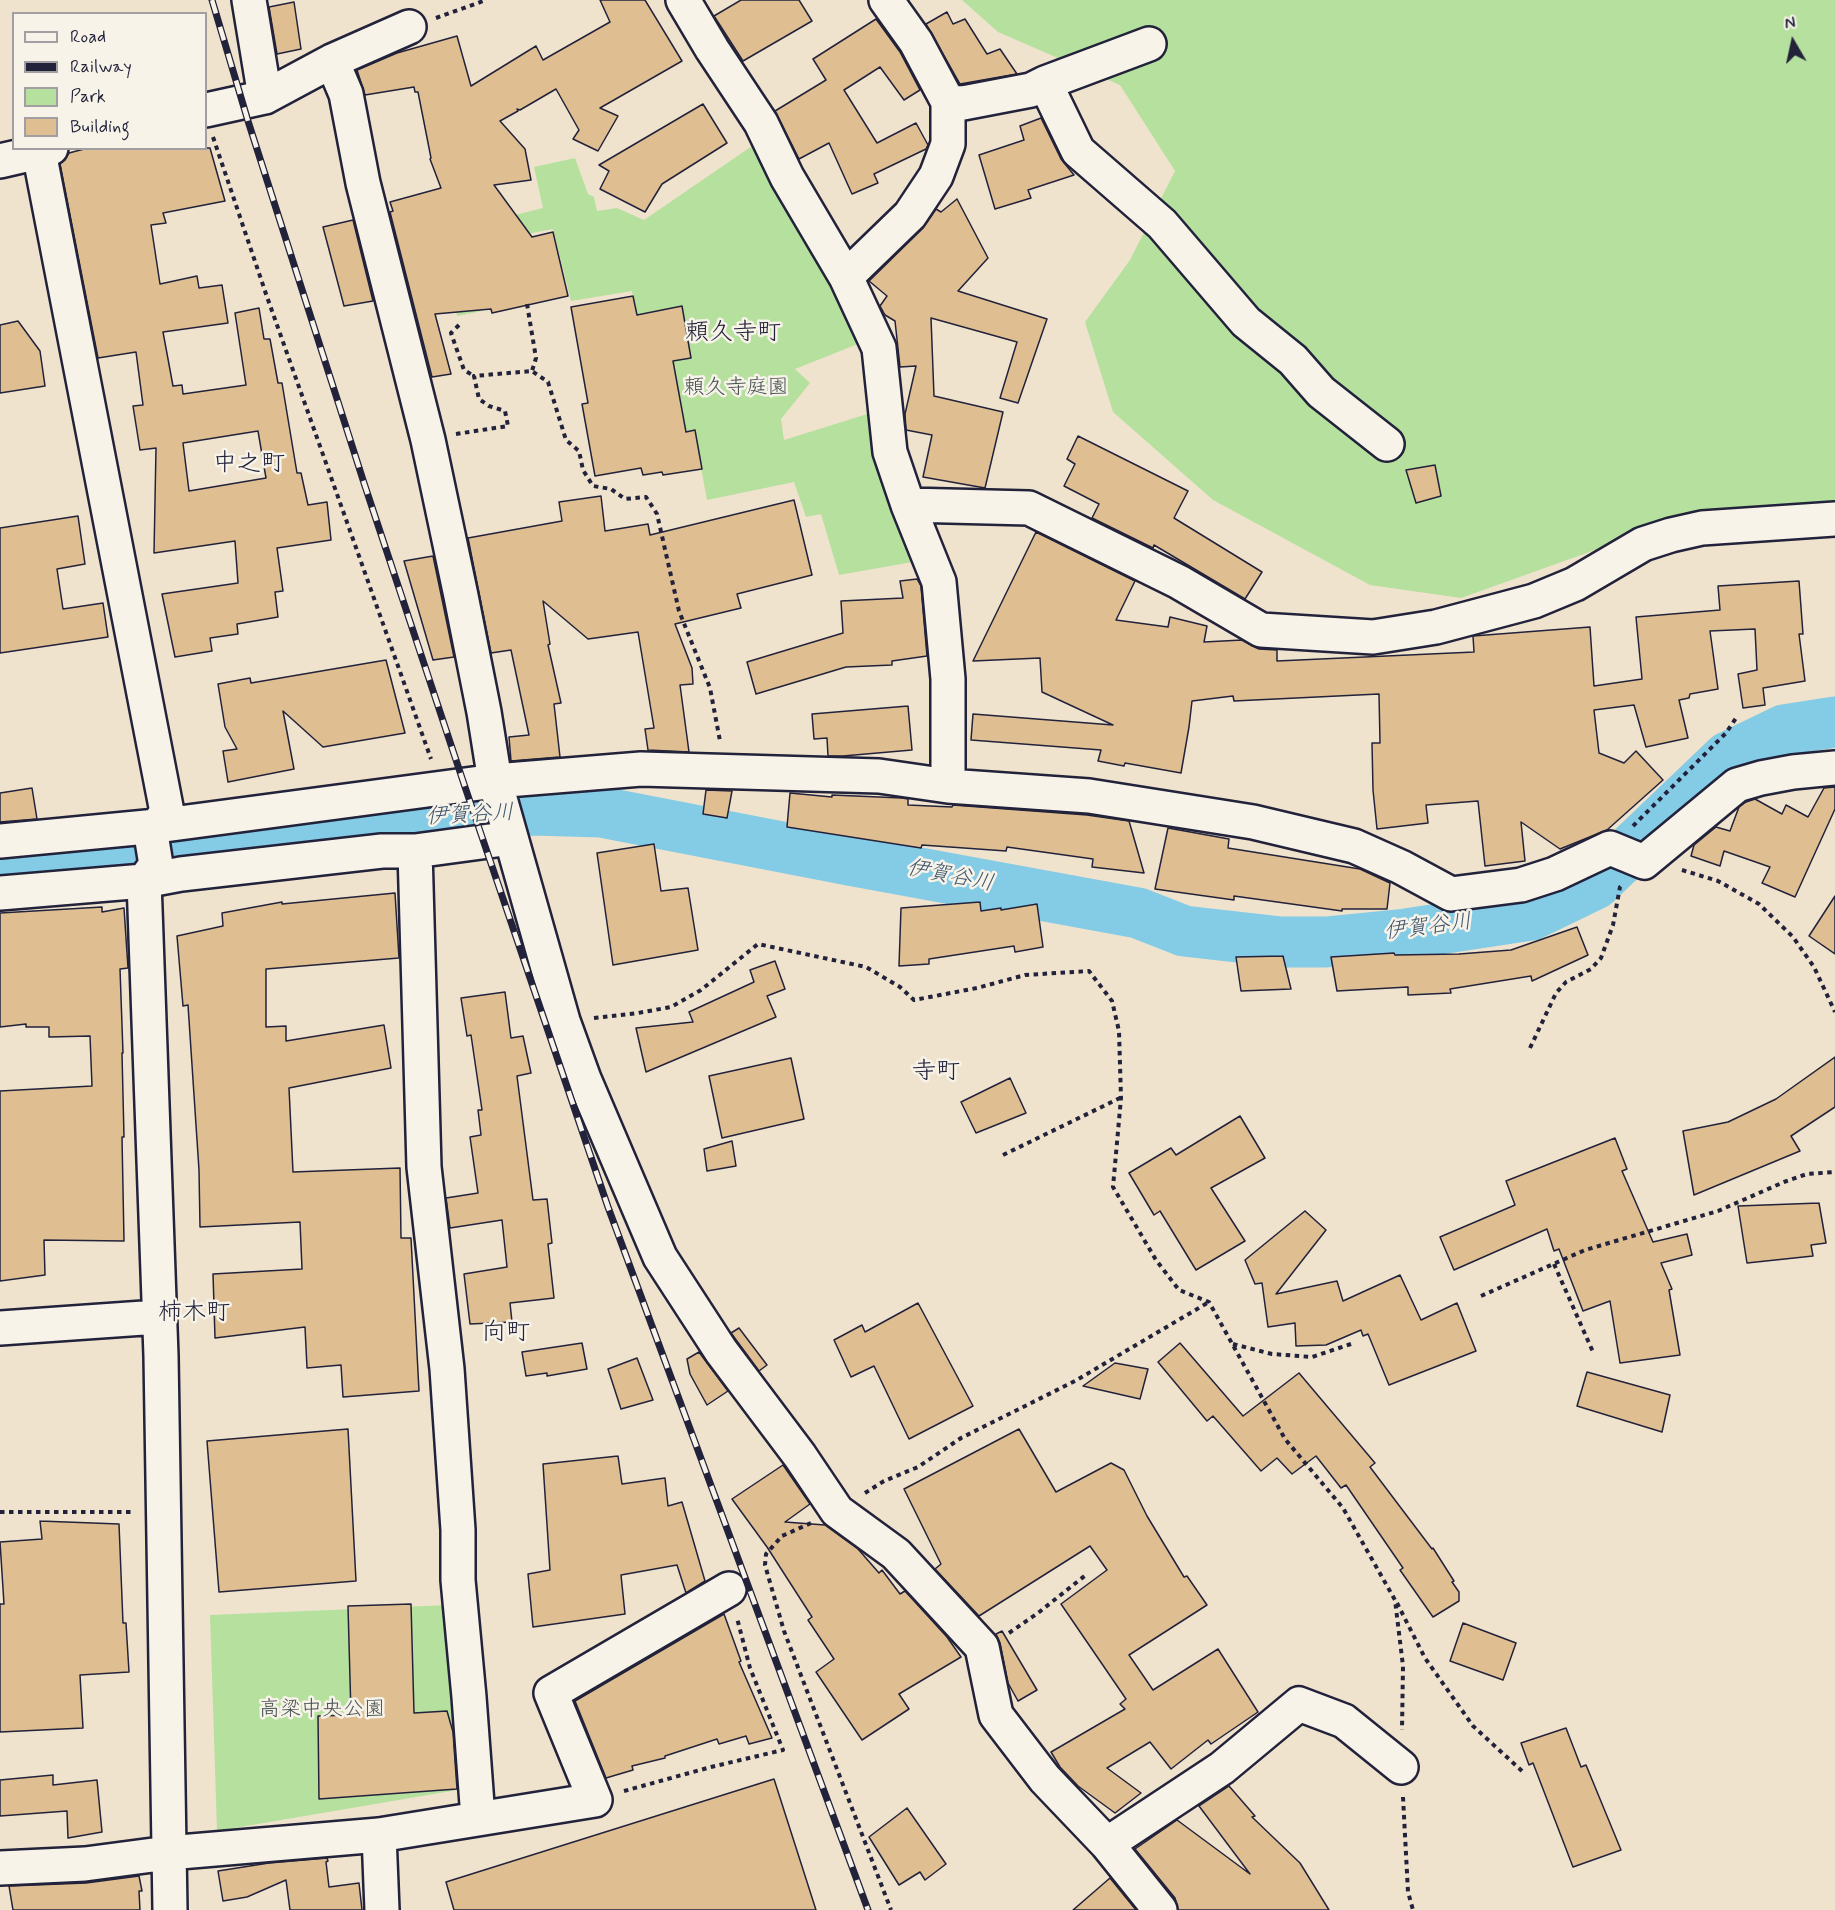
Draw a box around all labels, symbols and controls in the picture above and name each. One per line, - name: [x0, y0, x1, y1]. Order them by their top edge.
- legend: [12, 12, 207, 150]
- north arrow: [1763, 12, 1823, 72]
- text: N: [1783, 13, 1797, 35]
- text: Road: [70, 25, 106, 49]
- text: Railway: [70, 55, 132, 79]
- text: Park: [70, 85, 106, 109]
- text: Building: [70, 115, 130, 139]
- district label: 頼久寺町: [685, 320, 781, 348]
- park label: 頼久寺庭園: [684, 376, 788, 402]
- district label: 中之町: [213, 451, 285, 479]
- water label: 伊賀谷川: [425, 801, 515, 831]
- water label: 伊賀谷川: [904, 856, 996, 898]
- water label: 伊賀谷川: [1383, 910, 1473, 946]
- district label: 寺町: [912, 1059, 960, 1087]
- district label: 柿木町: [158, 1300, 230, 1328]
- district label: 向町: [482, 1320, 530, 1348]
- park label: 高梁中央公園: [259, 1698, 385, 1724]

